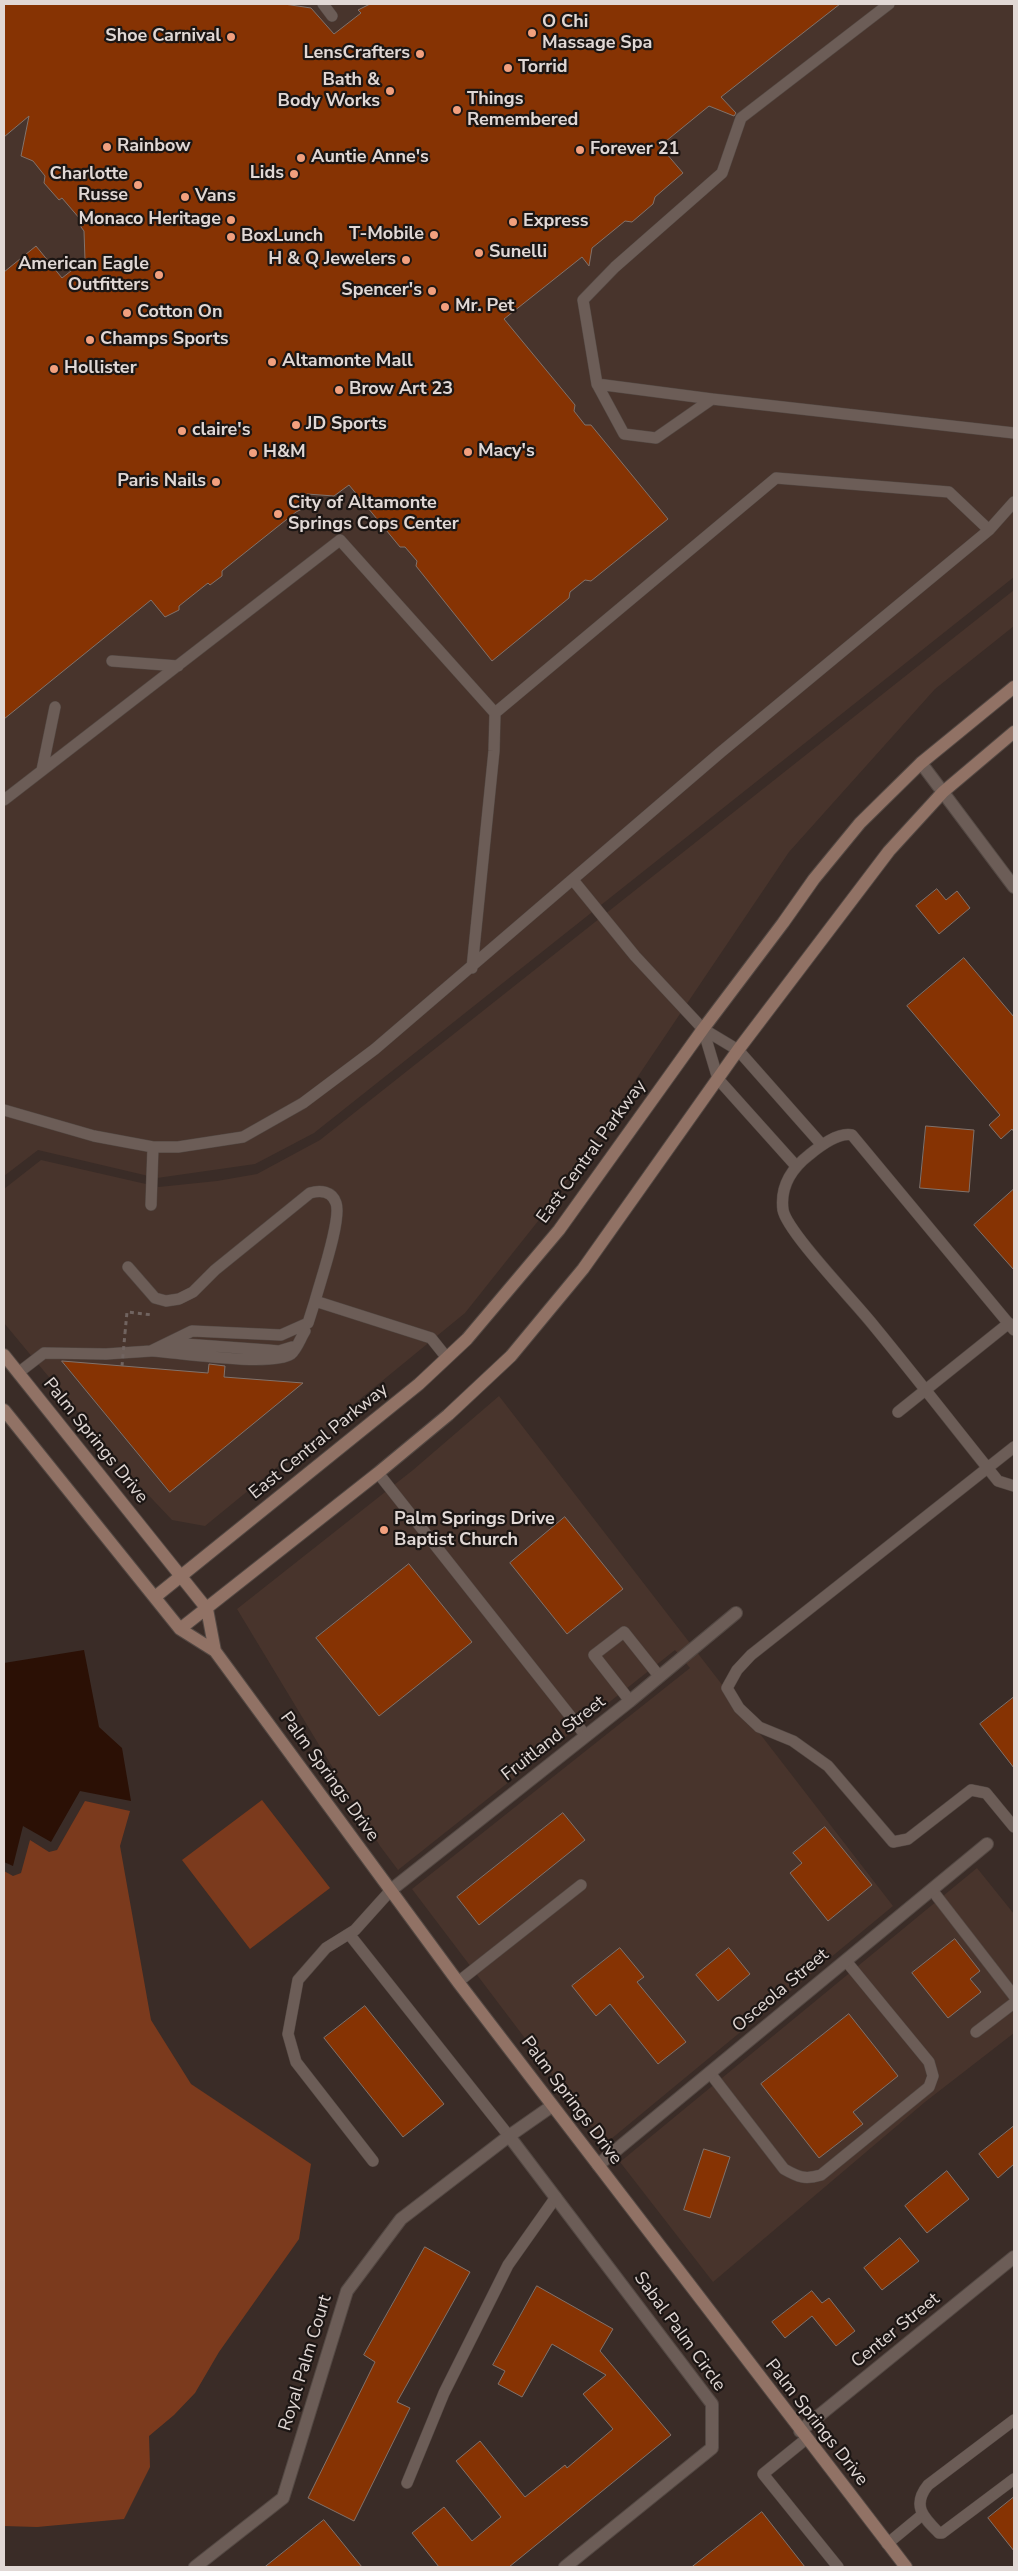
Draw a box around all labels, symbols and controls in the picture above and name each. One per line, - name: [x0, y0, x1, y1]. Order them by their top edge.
- place label: O Chi Massage Spa: [542, 12, 652, 54]
- place label: Shoe Carnival: [105, 26, 221, 48]
- marker: O Chi Massage Spa: [526, 27, 538, 39]
- marker: Shoe Carnival: [225, 31, 237, 43]
- place label: LensCrafters: [303, 43, 410, 65]
- marker: LensCrafters: [414, 48, 426, 60]
- place label: Torrid: [518, 57, 568, 79]
- marker: Torrid: [502, 62, 514, 74]
- place label: Bath & Body Works: [278, 70, 380, 112]
- marker: Bath & Body Works: [384, 85, 396, 97]
- place label: Things Remembered: [467, 89, 578, 132]
- marker: Things Remembered: [451, 104, 463, 116]
- place label: Rainbow: [117, 136, 191, 158]
- place label: Forever 21: [590, 139, 679, 161]
- marker: Rainbow: [101, 141, 113, 153]
- marker: Forever 21: [574, 144, 586, 156]
- place label: Auntie Anne's: [311, 147, 429, 169]
- marker: Auntie Anne's: [295, 152, 307, 164]
- place label: Lids: [250, 163, 284, 185]
- place label: Charlotte Russe: [49, 164, 128, 206]
- marker: Lids: [288, 168, 300, 180]
- marker: Charlotte Russe: [132, 179, 144, 191]
- place label: Vans: [195, 186, 236, 208]
- marker: Vans: [179, 191, 191, 203]
- place label: Monaco Heritage: [78, 209, 221, 231]
- place label: Express: [523, 211, 589, 233]
- marker: Monaco Heritage: [225, 214, 237, 226]
- marker: Express: [507, 216, 519, 228]
- place label: T-Mobile: [349, 224, 424, 246]
- place label: BoxLunch: [241, 226, 323, 248]
- marker: T-Mobile: [428, 229, 440, 241]
- marker: BoxLunch: [225, 231, 237, 243]
- place label: Sunelli: [489, 242, 547, 264]
- marker: Sunelli: [473, 247, 485, 259]
- place label: H & Q Jewelers: [268, 249, 396, 271]
- place label: American Eagle Outfitters: [18, 254, 149, 296]
- marker: H & Q Jewelers: [400, 254, 412, 266]
- marker: American Eagle Outfitters: [153, 269, 165, 281]
- place label: Spencer's: [341, 280, 422, 302]
- marker: Spencer's: [426, 285, 438, 297]
- place label: Mr. Pet: [455, 296, 515, 318]
- marker: Mr. Pet: [439, 301, 451, 313]
- place label: Cotton On: [137, 302, 223, 324]
- marker: Cotton On: [121, 307, 133, 319]
- place label: Champs Sports: [100, 329, 229, 351]
- marker: Champs Sports: [84, 334, 96, 346]
- place label: Altamonte Mall: [282, 351, 413, 373]
- marker: Altamonte Mall: [266, 356, 278, 368]
- place label: Hollister: [64, 358, 137, 380]
- marker: Hollister: [48, 363, 60, 375]
- place label: Brow Art 23: [349, 379, 453, 401]
- marker: Brow Art 23: [333, 384, 345, 396]
- place label: JD Sports: [306, 414, 387, 436]
- marker: JD Sports: [290, 419, 302, 431]
- place label: claire's: [192, 420, 250, 442]
- marker: claire's: [176, 425, 188, 437]
- place label: Macy's: [478, 441, 535, 463]
- place label: H&M: [263, 442, 306, 464]
- marker: Macy's: [462, 446, 474, 458]
- marker: H&M: [247, 447, 259, 459]
- place label: Paris Nails: [117, 471, 206, 493]
- marker: Paris Nails: [210, 476, 222, 488]
- place label: City of Altamonte Springs Cops Center: [288, 493, 459, 536]
- marker: City of Altamonte Springs Cops Center: [272, 508, 284, 520]
- street label: East Central Parkway: [533, 1076, 651, 1228]
- street label: Palm Springs Drive: [38, 1374, 152, 1508]
- street label: East Central Parkway: [245, 1379, 393, 1505]
- place label: Palm Springs Drive Baptist Church: [394, 1509, 555, 1552]
- marker: Palm Springs Drive Baptist Church: [378, 1524, 390, 1536]
- street label: Fruitland Street: [498, 1692, 610, 1786]
- street label: Palm Springs Drive: [275, 1708, 383, 1846]
- street label: Osceola Street: [729, 1945, 833, 2037]
- street label: Palm Springs Drive: [516, 2033, 626, 2169]
- street label: Sabal Palm Circle: [628, 2268, 730, 2396]
- street label: Center Street: [848, 2289, 944, 2373]
- street label: Royal Palm Court: [275, 2292, 337, 2434]
- street label: Palm Springs Drive: [760, 2355, 872, 2491]

